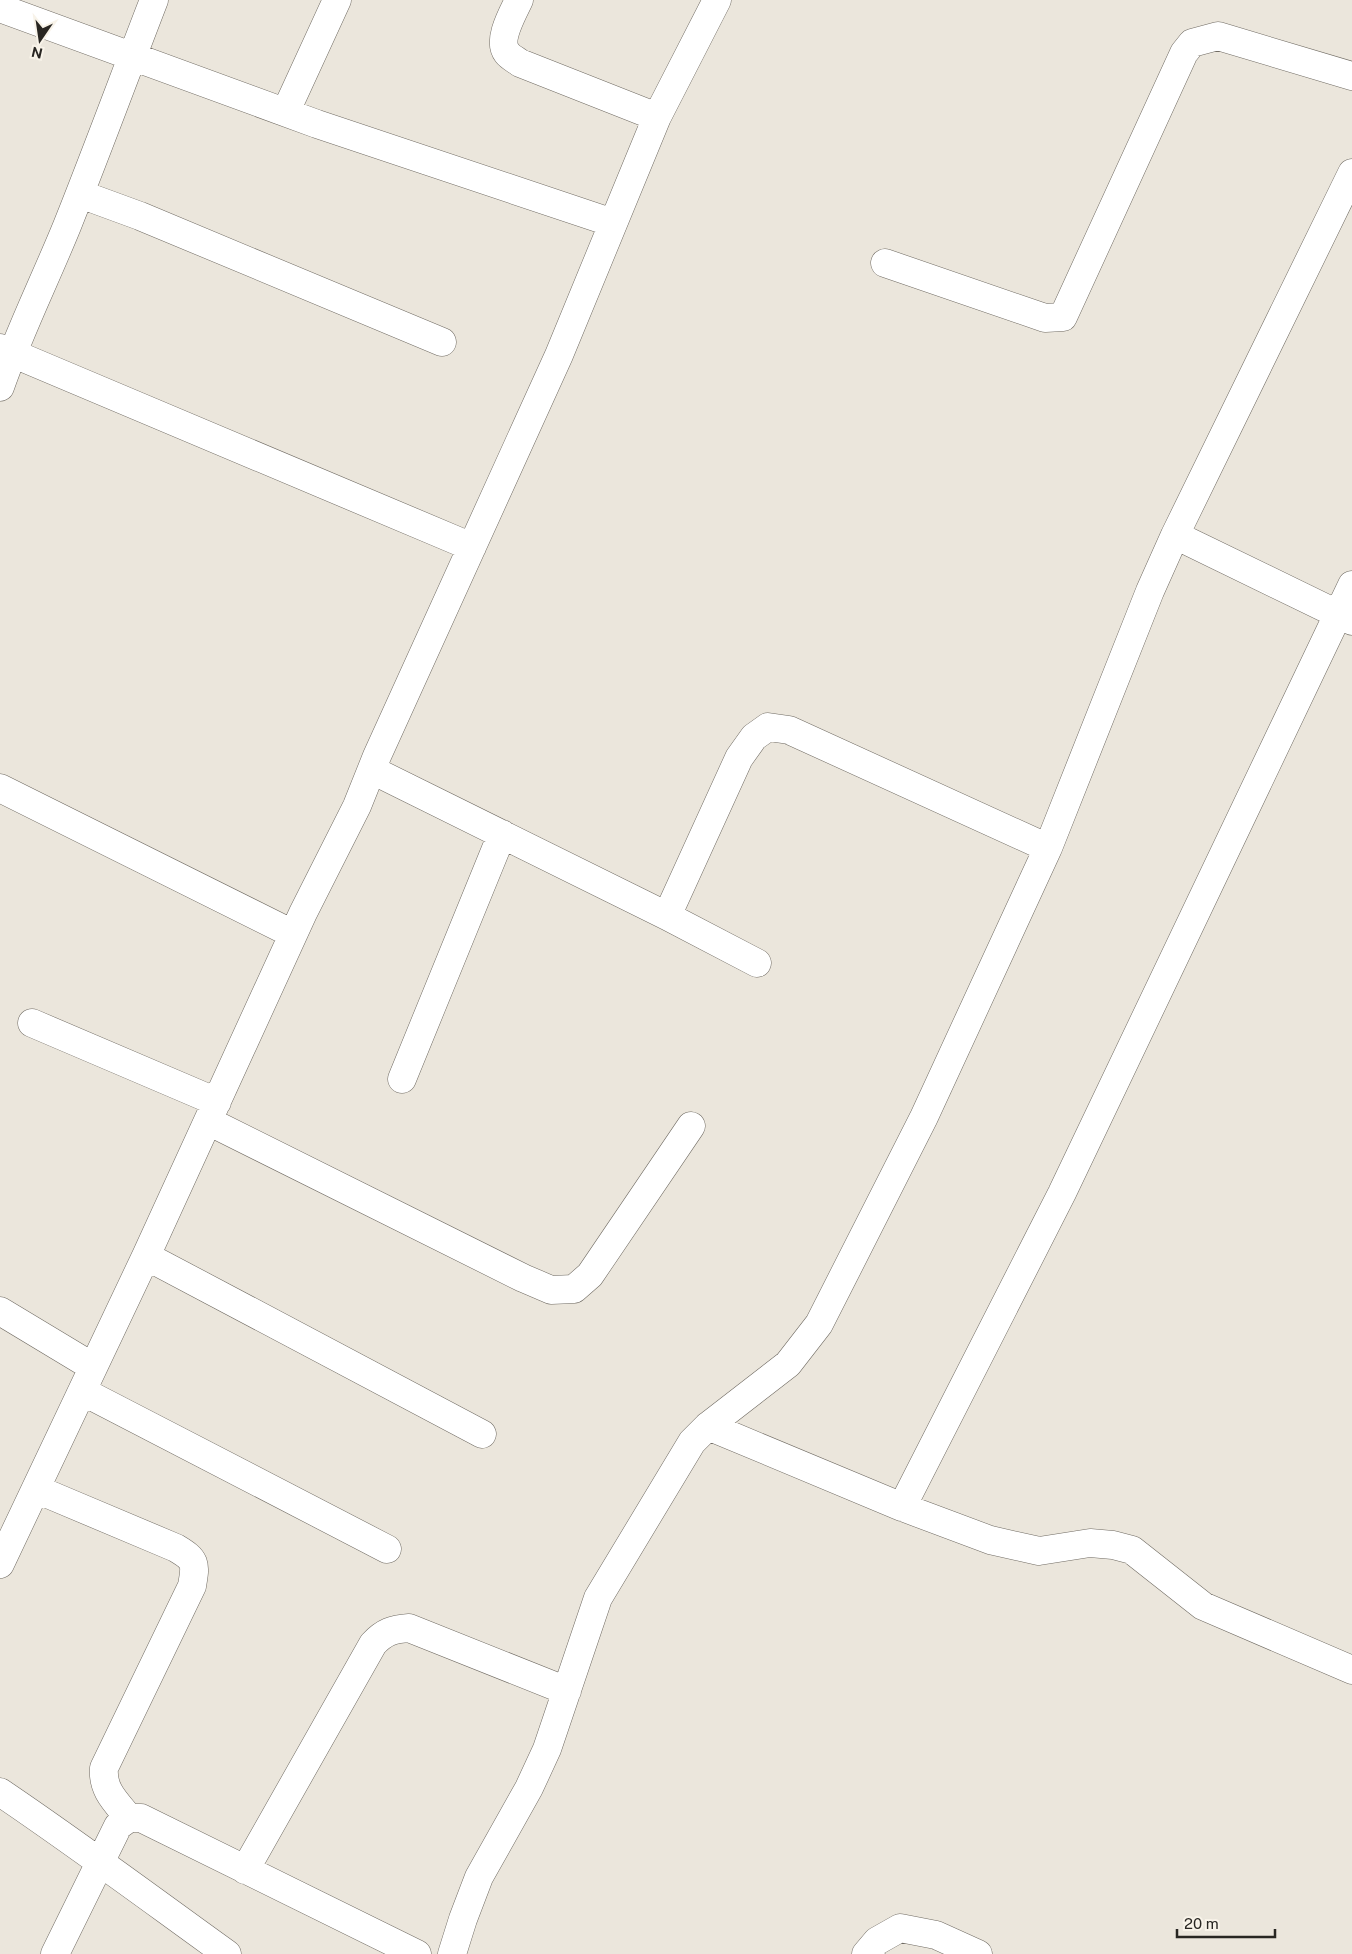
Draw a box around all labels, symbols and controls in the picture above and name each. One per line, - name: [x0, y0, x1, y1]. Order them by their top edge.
- north arrow: [15, 15, 65, 65]
- text: N: [30, 44, 44, 62]
- scale bar: [1177, 1906, 1274, 1938]
- text: 20 m: [1184, 1915, 1219, 1932]

